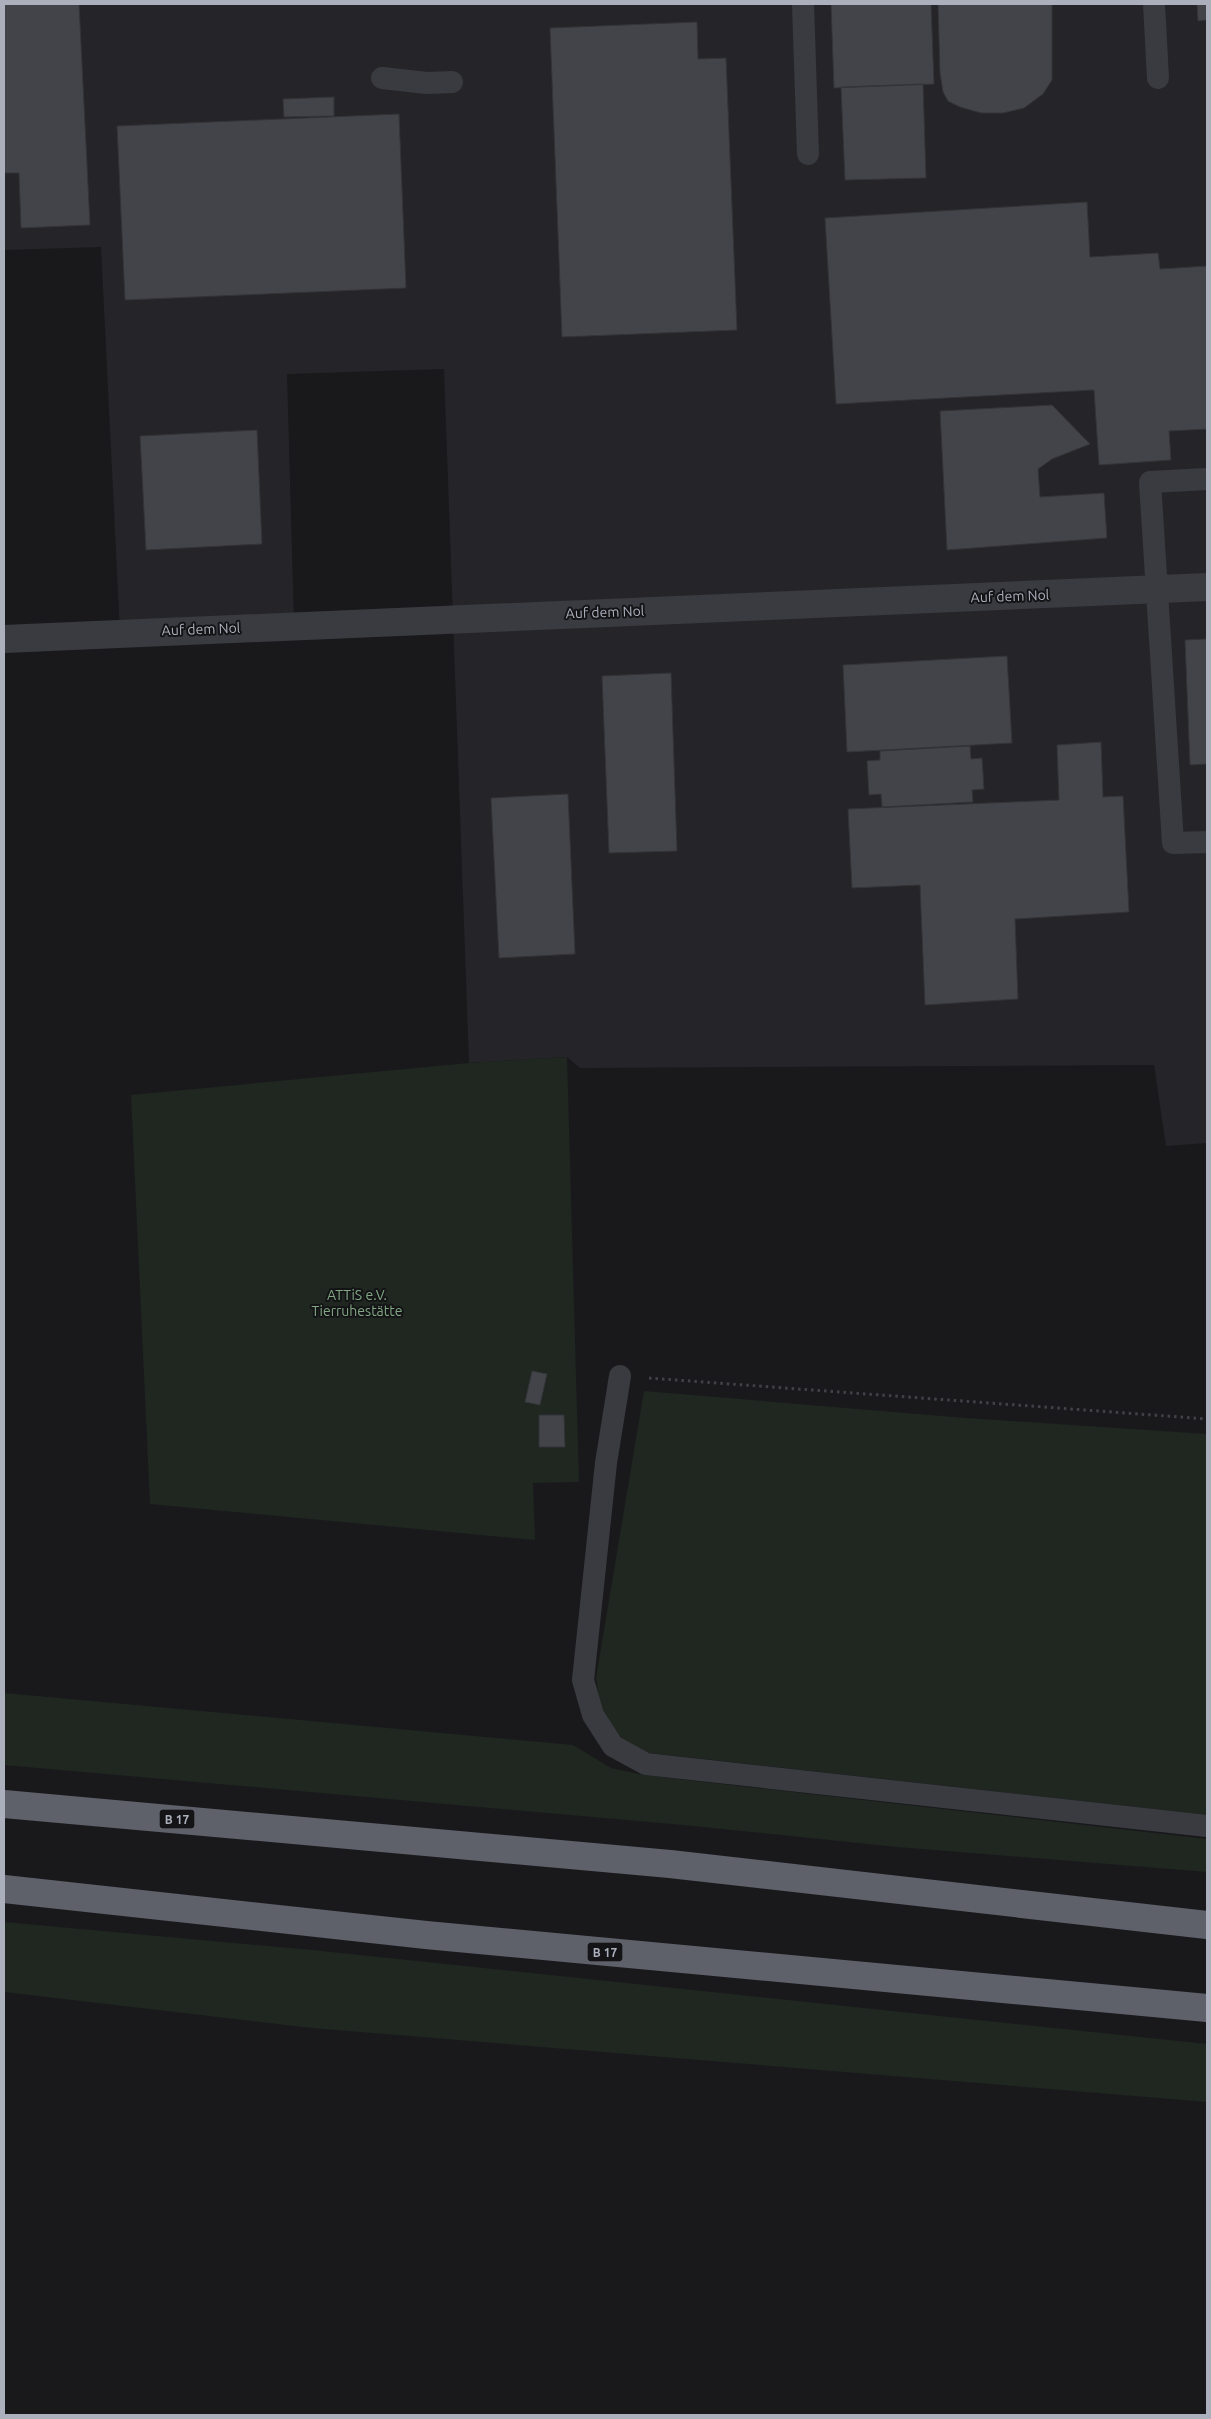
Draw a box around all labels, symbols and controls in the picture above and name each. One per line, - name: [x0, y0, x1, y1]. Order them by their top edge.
- street label: Auf dem Nol: [970, 587, 1050, 605]
- street label: Auf dem Nol: [565, 603, 645, 621]
- street label: Auf dem Nol: [161, 620, 241, 638]
- park label: ATTiS e.V. Tierruhestätte: [312, 1287, 403, 1319]
- road number: B 17: [160, 1810, 194, 1828]
- road number: B 17: [588, 1942, 622, 1961]

